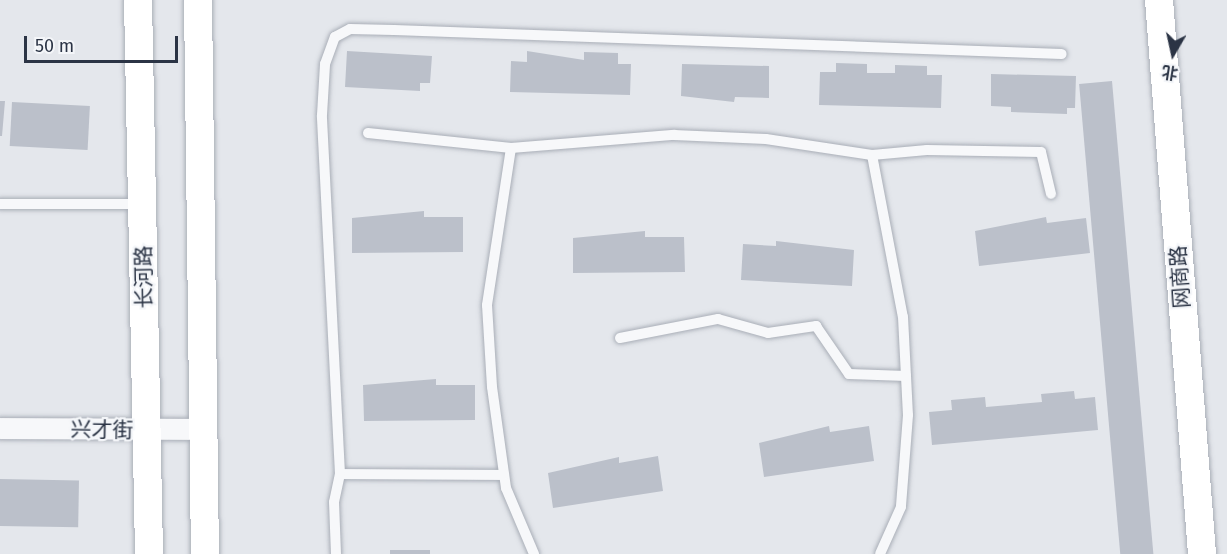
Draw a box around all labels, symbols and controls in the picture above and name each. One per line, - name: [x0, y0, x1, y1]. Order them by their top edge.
- scale bar: [27, 24, 182, 62]
- north arrow: [1143, 24, 1203, 84]
- text: 50 m: [35, 35, 74, 57]
- text: 北: [1161, 62, 1180, 83]
- street label: 长河路: [131, 245, 157, 309]
- street label: 网商路: [1165, 245, 1195, 309]
- street label: 兴才街: [70, 417, 134, 443]

